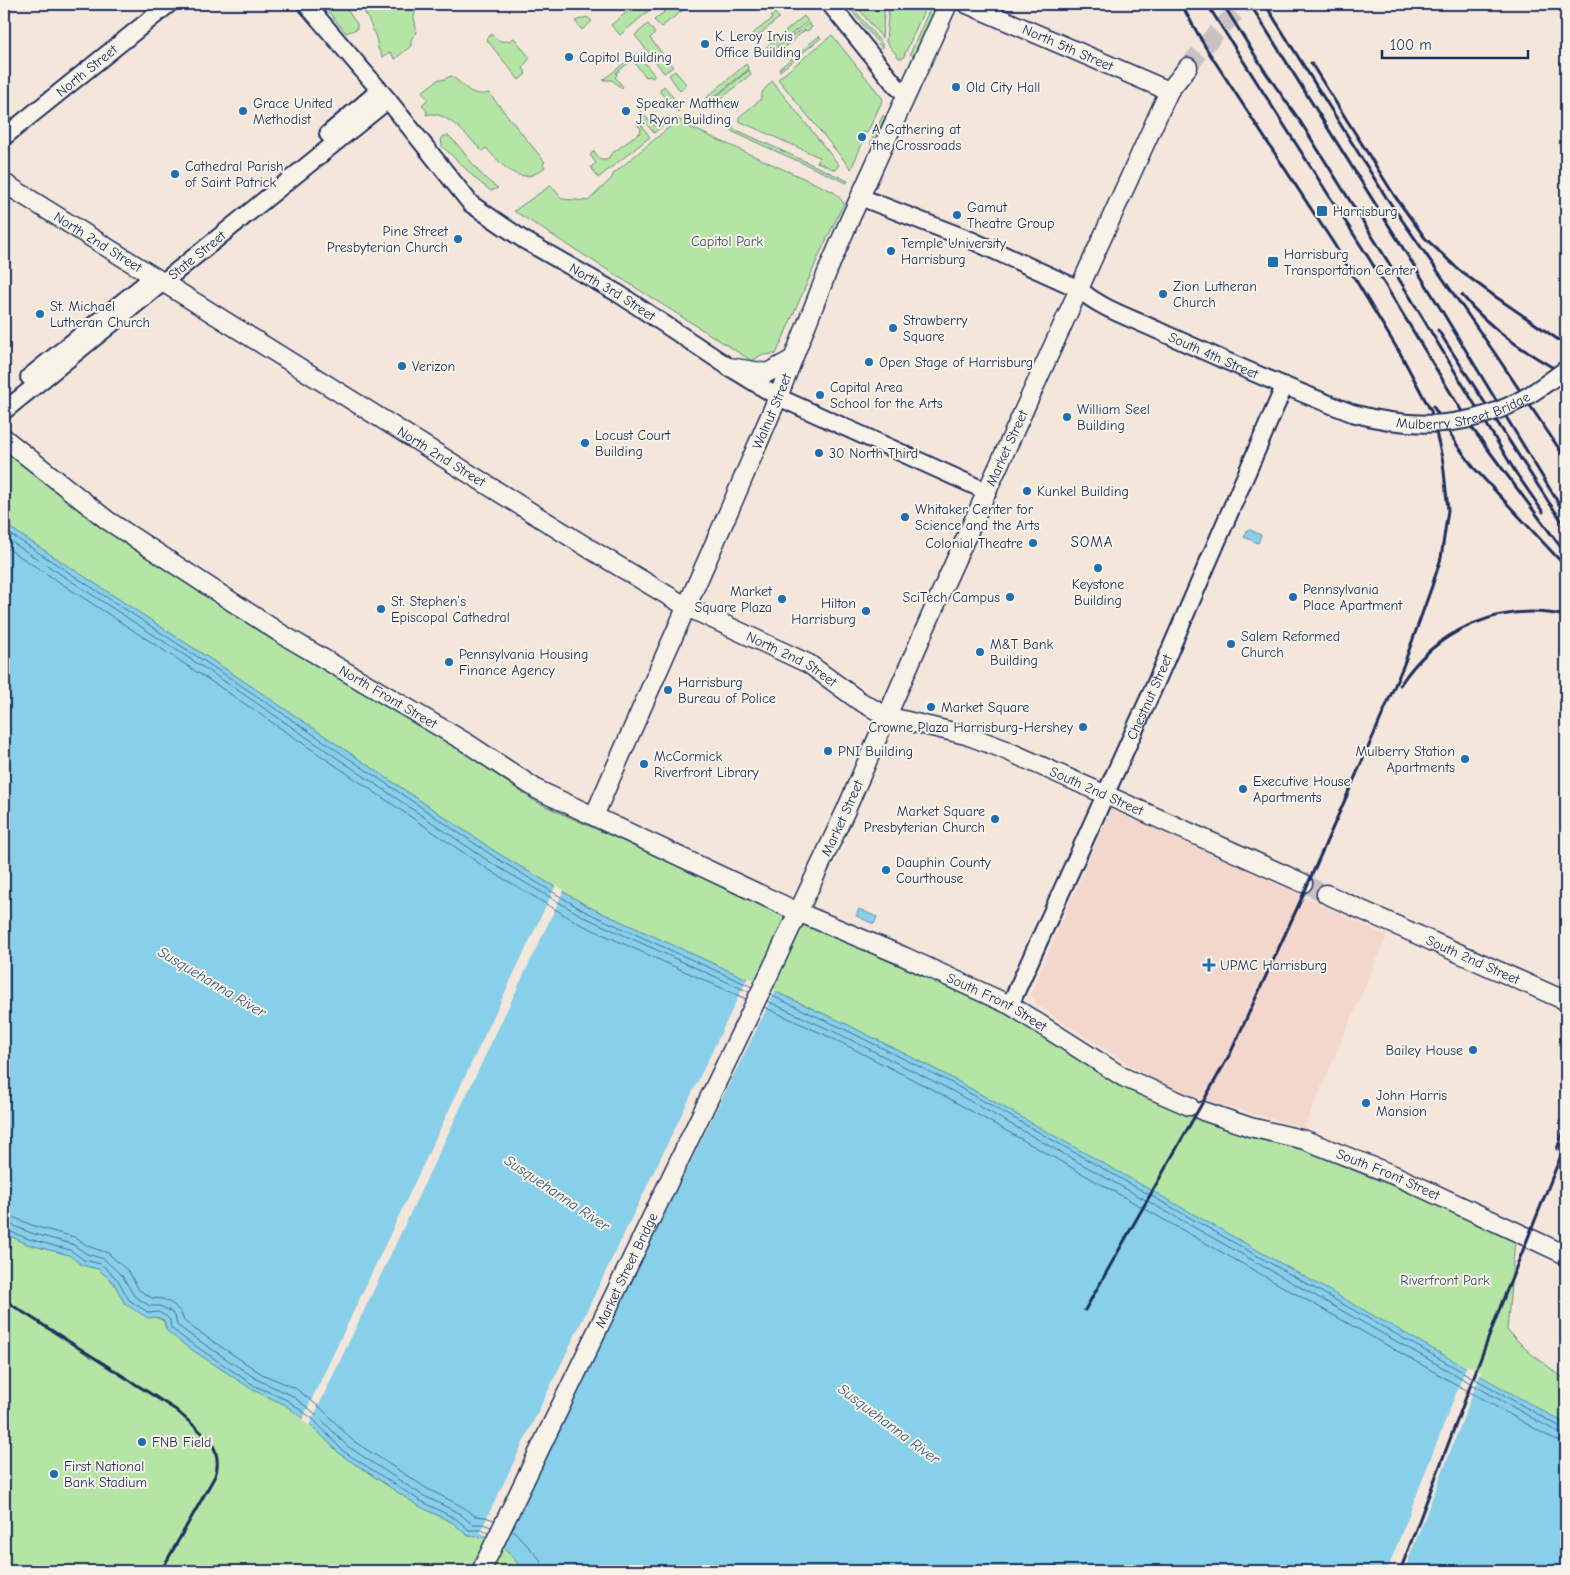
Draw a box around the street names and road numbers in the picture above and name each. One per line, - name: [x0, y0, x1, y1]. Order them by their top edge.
- street label: North 5th Street: [1020, 20, 1117, 75]
- street label: North Street: [53, 40, 121, 100]
- street label: North 2nd Street: [51, 208, 146, 276]
- street label: State Street: [165, 226, 230, 283]
- street label: North 3rd Street: [566, 259, 660, 325]
- street label: South 4th Street: [1166, 328, 1262, 383]
- street label: Walnut Street: [748, 370, 795, 452]
- street label: Mulberry Street Bridge: [1395, 388, 1533, 432]
- street label: Market Street: [982, 406, 1032, 489]
- street label: North 2nd Street: [394, 422, 490, 491]
- street label: North 2nd Street: [744, 628, 841, 691]
- street label: Chestnut Street: [1123, 651, 1176, 742]
- street label: North Front Street: [336, 661, 441, 733]
- street label: South 2nd Street: [1047, 762, 1147, 819]
- street label: Market Street: [817, 776, 867, 859]
- street label: South 2nd Street: [1424, 931, 1523, 988]
- street label: South Front Street: [944, 969, 1051, 1035]
- street label: South Front Street: [1334, 1145, 1443, 1204]
- street label: Market Street Bridge: [591, 1210, 661, 1331]

